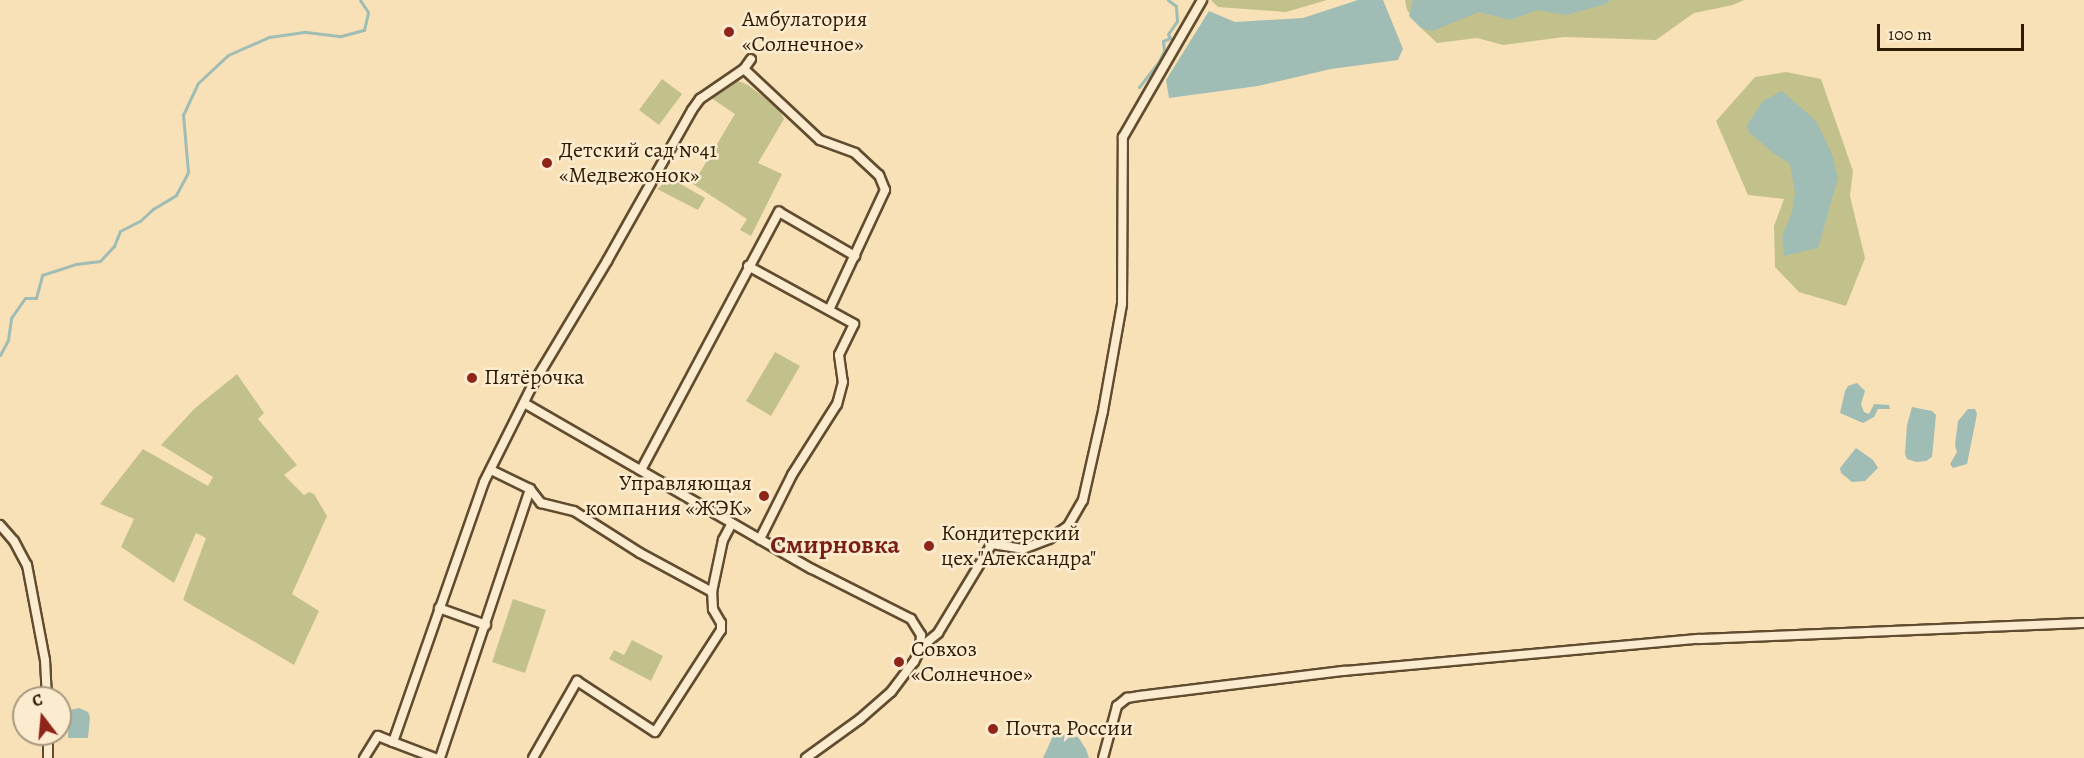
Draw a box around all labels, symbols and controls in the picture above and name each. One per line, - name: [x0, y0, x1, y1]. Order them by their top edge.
- place label: Амбулатория «Солнечное»: [742, 6, 867, 57]
- scale bar: [1880, 12, 2027, 50]
- text: 100 m: [1888, 22, 1932, 46]
- marker: Амбулатория «Солнечное»: [720, 23, 738, 41]
- place label: Детский сад №41 «Медвежонок»: [559, 137, 717, 188]
- marker: Детский сад №41 «Медвежонок»: [540, 156, 554, 170]
- place label: Пятёрочка: [484, 365, 584, 391]
- marker: Пятёрочка: [465, 371, 479, 385]
- place label: Управляющая компания «ЖЭК»: [585, 470, 752, 522]
- marker: Управляющая компания «ЖЭК»: [757, 489, 771, 503]
- place label: Кондитерский цех "Александра": [941, 520, 1097, 572]
- district label: Смирновка: [770, 529, 900, 561]
- marker: Кондитерский цех "Александра": [922, 539, 936, 553]
- place label: Совхоз «Солнечное»: [911, 636, 1033, 688]
- marker: Совхоз «Солнечное»: [892, 655, 906, 669]
- north arrow: [12, 686, 72, 746]
- text: С: [30, 689, 45, 713]
- place label: Почта России: [1005, 716, 1133, 742]
- marker: Почта России: [986, 722, 1000, 736]

